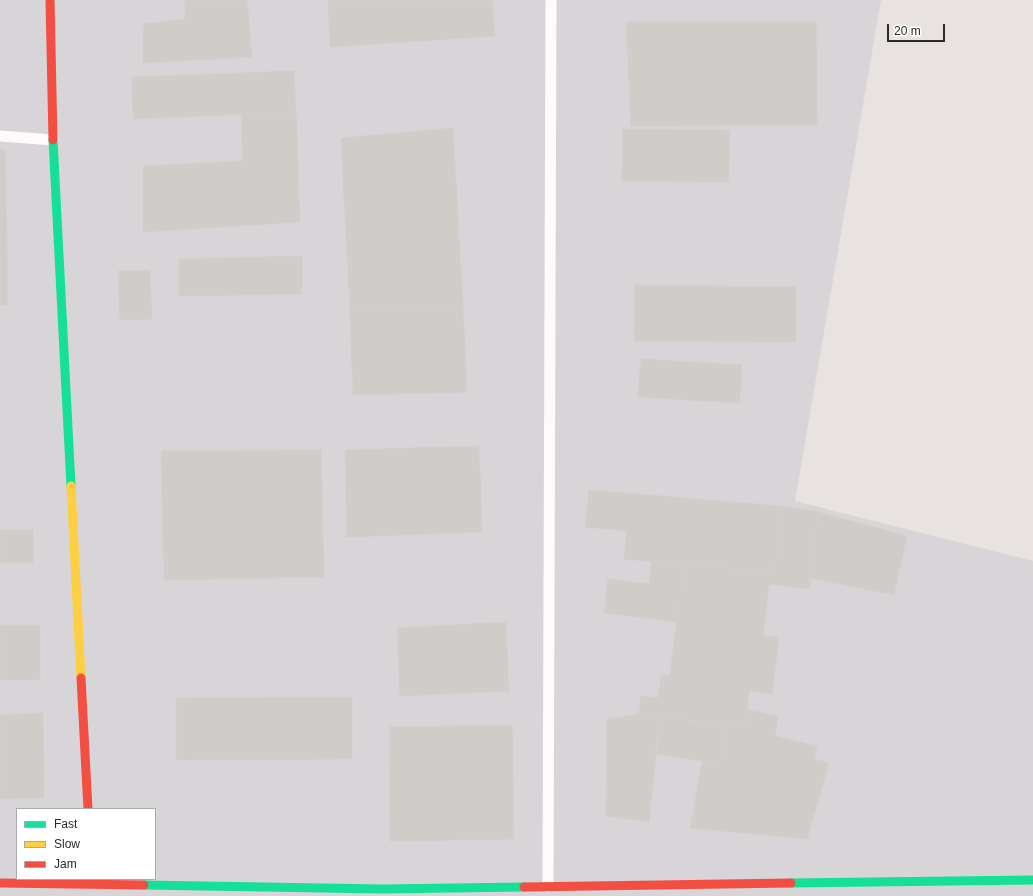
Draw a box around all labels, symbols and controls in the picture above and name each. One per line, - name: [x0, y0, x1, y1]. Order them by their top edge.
- scale bar: [889, 16, 947, 42]
- text: 20 m: [894, 24, 921, 38]
- legend: [16, 808, 156, 880]
- text: Fast: [54, 817, 77, 831]
- text: Slow: [54, 837, 80, 851]
- text: Jam: [54, 857, 77, 871]

